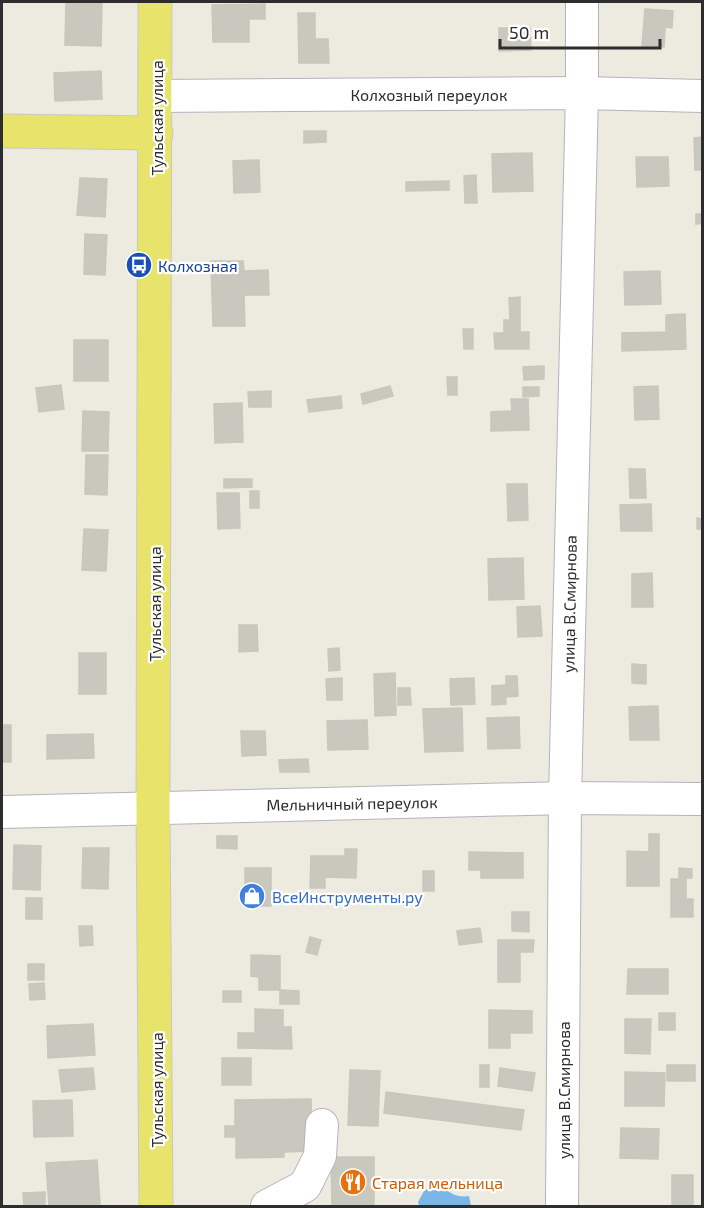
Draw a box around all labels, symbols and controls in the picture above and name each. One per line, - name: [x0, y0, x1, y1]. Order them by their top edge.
- scale bar: [500, 12, 660, 50]
- text: 50 m: [509, 21, 549, 43]
- street label: Тульская улица: [147, 60, 167, 176]
- street label: Колхозный переулок: [350, 85, 508, 105]
- bus stop icon: Колхозная: [124, 250, 154, 280]
- place label: Колхозная: [158, 256, 238, 275]
- street label: улица В.Смирнова: [558, 535, 581, 673]
- street label: Тульская улица: [145, 546, 165, 662]
- street label: Мельничный переулок: [266, 792, 438, 815]
- shop icon: ВсеИнструменты.ру: [237, 881, 267, 911]
- place label: ВсеИнструменты.ру: [272, 887, 423, 907]
- street label: улица В.Смирнова: [554, 1021, 574, 1159]
- street label: Тульская улица: [147, 1032, 167, 1148]
- restaurant icon: Старая мельница: [338, 1167, 368, 1197]
- place label: Старая мельница: [372, 1173, 503, 1192]

